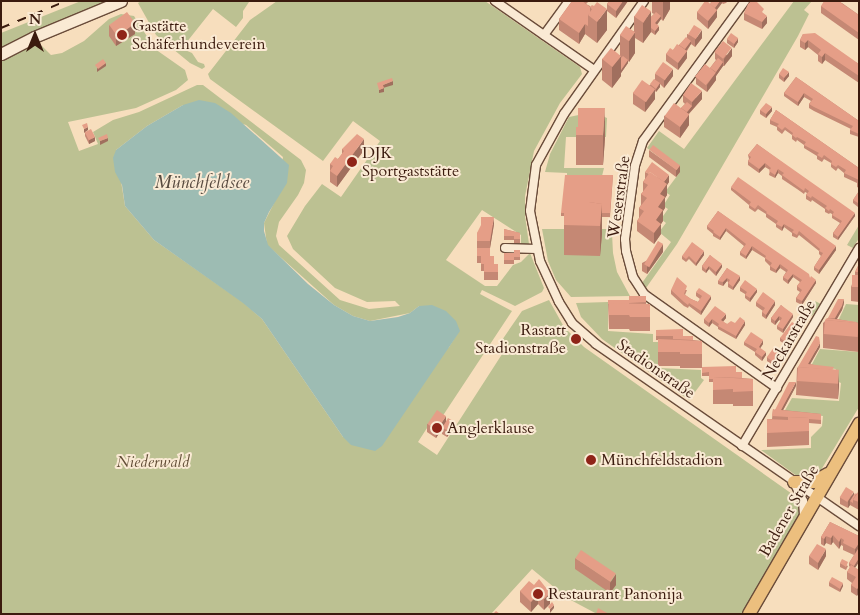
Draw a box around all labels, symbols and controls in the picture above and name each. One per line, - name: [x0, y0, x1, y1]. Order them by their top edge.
- north arrow: [10, 10, 60, 60]
- text: N: [29, 10, 41, 29]
- place label: Gastätte Schäferhundeverein: [132, 16, 266, 54]
- marker: Gastätte Schäferhundeverein: [116, 29, 128, 41]
- place label: DJK Sportgaststätte: [362, 143, 459, 181]
- street label: Weserstraße: [604, 154, 634, 240]
- marker: DJK Sportgaststätte: [346, 156, 358, 168]
- water label: Münchfeldsee: [155, 172, 249, 194]
- street label: Neckarstraße: [758, 296, 820, 384]
- place label: Rastatt Stadionstraße: [475, 320, 566, 358]
- marker: Rastatt Stadionstraße: [570, 333, 582, 345]
- street label: Stadionstraße: [613, 335, 699, 403]
- place label: Anglerklause: [447, 418, 535, 438]
- marker: Anglerklause: [431, 422, 443, 434]
- place label: Münchfeldstadion: [601, 450, 723, 470]
- park label: Niederwald: [117, 452, 189, 472]
- marker: Münchfeldstadion: [585, 454, 597, 466]
- street label: Badener Straße: [755, 462, 823, 560]
- place label: Restaurant Panonija: [548, 584, 683, 604]
- marker: Restaurant Panonija: [532, 588, 544, 600]

